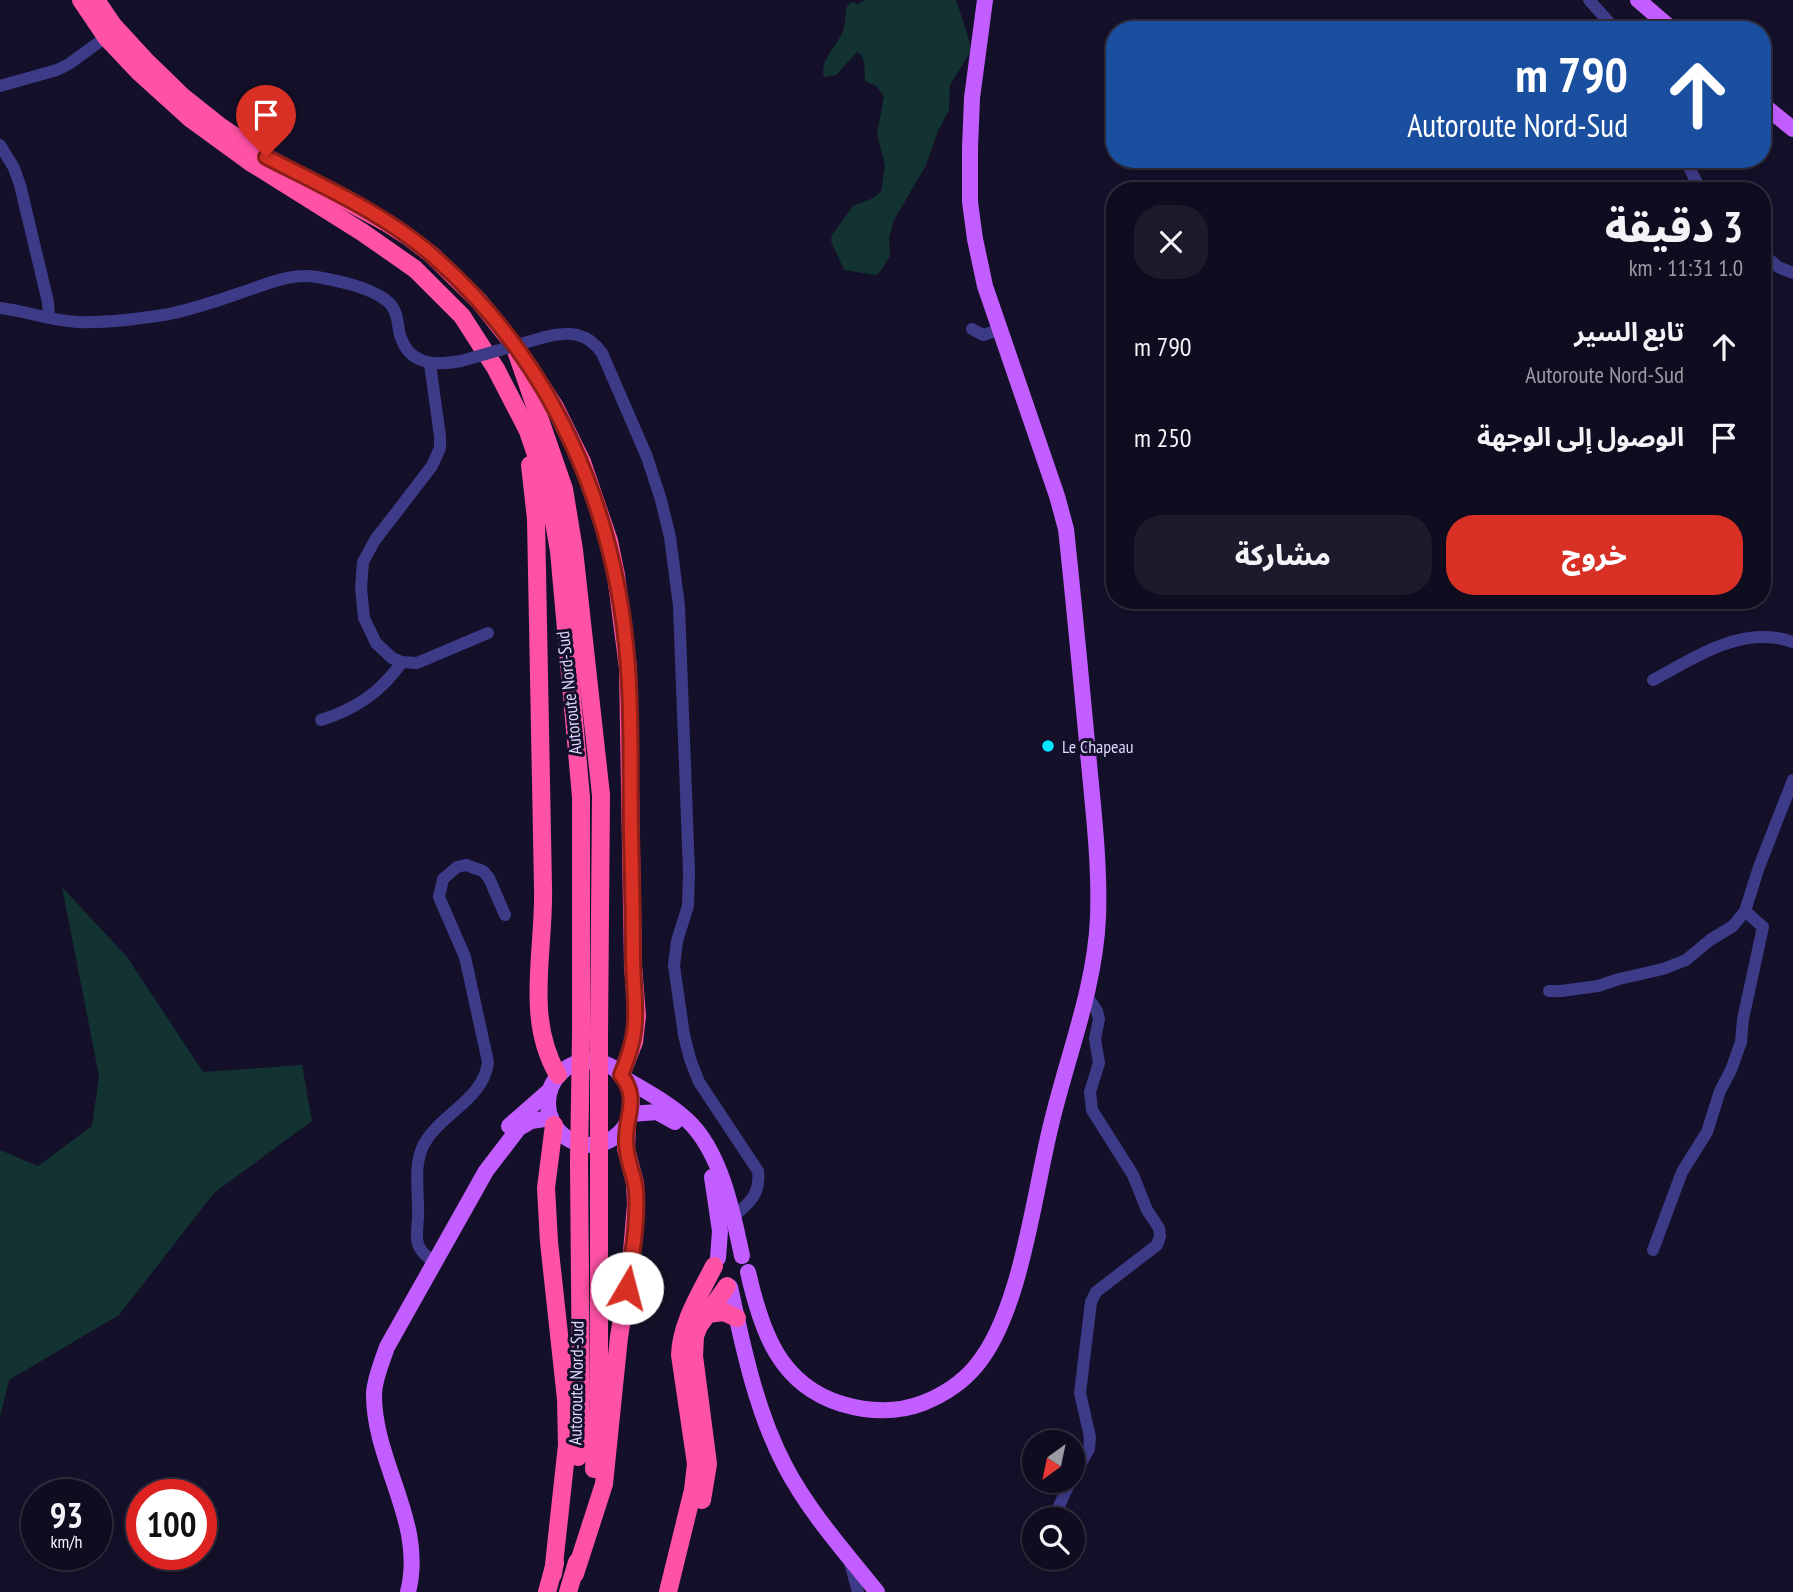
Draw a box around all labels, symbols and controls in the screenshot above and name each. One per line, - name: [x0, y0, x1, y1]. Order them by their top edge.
- text: 790 m: [1515, 42, 1628, 106]
- icon: ahead: [1652, 49, 1743, 140]
- pin: [236, 85, 296, 157]
- icon: arrive: [247, 96, 285, 134]
- text: Autoroute Nord-Sud: [1407, 104, 1628, 146]
- text: 3 دقيقة: [1605, 199, 1743, 254]
- button: close: [1134, 205, 1208, 279]
- text: 1.0 km · 11:31: [1629, 253, 1743, 282]
- text: تابع السير: [1574, 315, 1684, 348]
- icon: ahead: [1705, 328, 1743, 366]
- text: 790 m: [1134, 330, 1192, 363]
- text: Autoroute Nord-Sud: [1525, 360, 1684, 389]
- icon: arrive: [1705, 419, 1743, 457]
- text: الوصول إلى الوجهة: [1477, 420, 1684, 453]
- text: 250 m: [1134, 421, 1192, 454]
- button: مشاركة: [1134, 515, 1432, 595]
- button: خروج: [1446, 515, 1743, 595]
- street label: Autoroute Nord-Sud: [551, 630, 587, 756]
- place label: Le Chapeau: [1062, 735, 1134, 758]
- marker: Le Chapeau: [1040, 738, 1056, 754]
- position arrow: [590, 1251, 664, 1325]
- street label: Autoroute Nord-Sud: [563, 1321, 589, 1445]
- north arrow: [1022, 1430, 1085, 1493]
- map controls: [1022, 1430, 1085, 1570]
- speed limit sign: 100: [126, 1479, 217, 1570]
- text: 93: [50, 1492, 83, 1538]
- button: search: [1022, 1507, 1085, 1570]
- text: km/h: [51, 1530, 82, 1553]

